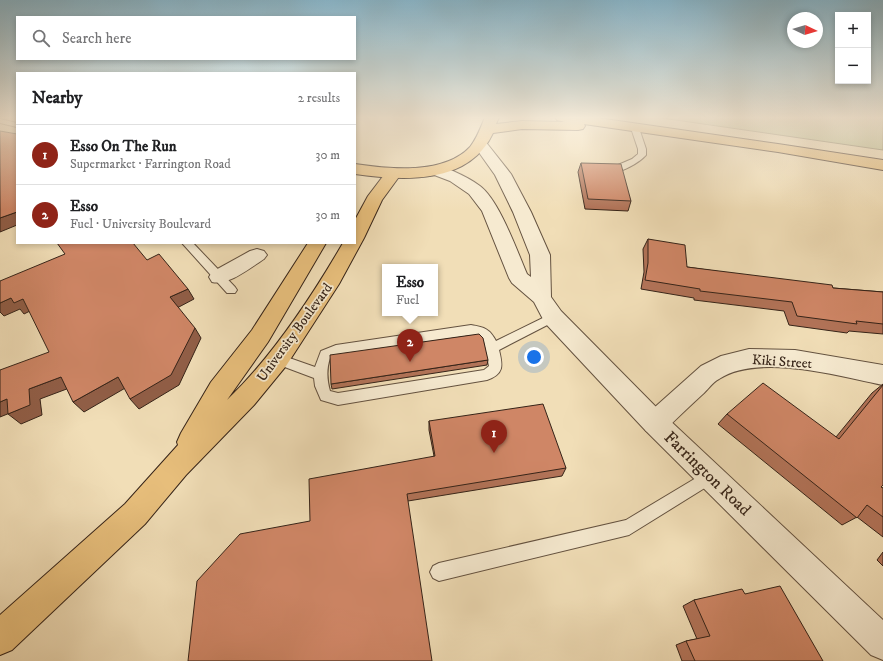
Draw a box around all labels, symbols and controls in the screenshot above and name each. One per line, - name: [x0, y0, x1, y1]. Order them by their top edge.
- north arrow: [787, 12, 823, 48]
- map controls: [835, 12, 871, 84]
- button: +: [835, 12, 871, 48]
- search box: [16, 16, 356, 60]
- icon: search: [30, 27, 52, 49]
- text: Search here: [62, 29, 131, 48]
- button: −: [835, 48, 871, 84]
- text: Nearby: [32, 87, 82, 109]
- text: 2 results: [298, 90, 340, 106]
- text: Esso On The Run: [70, 137, 177, 156]
- text: 1: [43, 147, 47, 163]
- text: 30 m: [316, 147, 340, 163]
- text: Supermarket · Farrington Road: [70, 156, 231, 172]
- text: Esso: [70, 197, 98, 216]
- text: 2: [42, 207, 48, 223]
- text: 30 m: [316, 207, 340, 223]
- text: Fuel · University Boulevard: [70, 216, 211, 232]
- popup: [382, 264, 438, 316]
- text: Esso: [396, 273, 424, 292]
- street label: University Boulevard: [253, 280, 337, 385]
- text: Fuel: [396, 292, 419, 308]
- pin: 2: [397, 329, 423, 362]
- your location: [524, 347, 544, 367]
- street label: Kiki Street: [751, 351, 813, 373]
- pin: 1: [481, 420, 507, 453]
- street label: Farrington Road: [659, 427, 756, 521]

